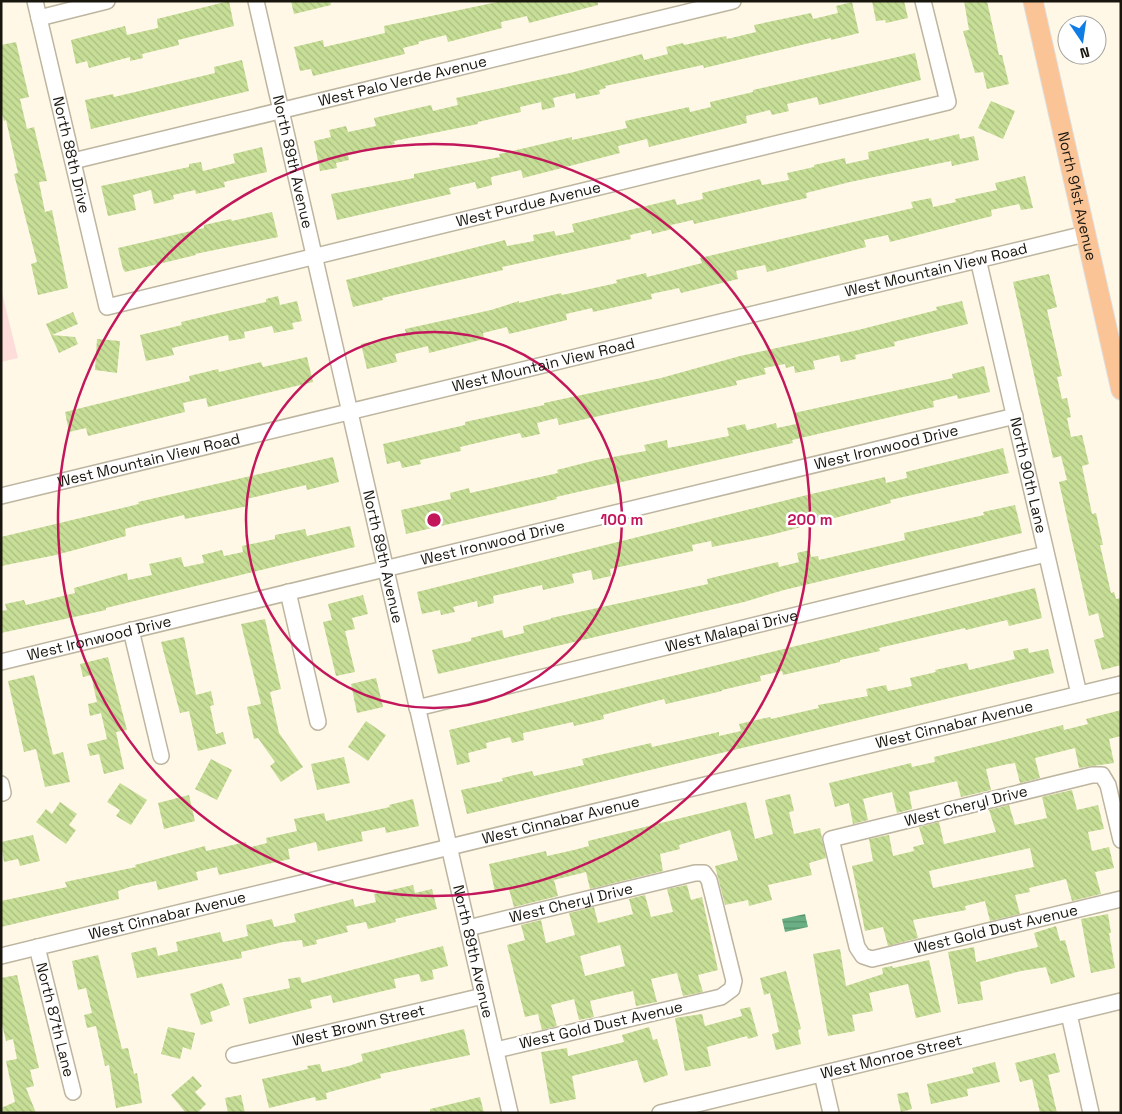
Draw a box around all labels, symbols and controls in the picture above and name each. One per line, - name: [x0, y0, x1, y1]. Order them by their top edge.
- north arrow: [1057, 15, 1107, 65]
- text: N: [1078, 43, 1092, 62]
- street label: West Palo Verde Avenue: [316, 51, 489, 110]
- street label: North 89th Avenue: [269, 93, 318, 230]
- street label: North 88th Drive: [49, 94, 95, 215]
- street label: North 91st Avenue: [1054, 130, 1101, 262]
- street label: West Purdue Avenue: [454, 177, 603, 231]
- street label: West Mountain View Road: [843, 238, 1029, 301]
- street label: West Mountain View Road: [450, 333, 637, 396]
- street label: North 90th Lane: [1006, 415, 1051, 535]
- street label: West Ironwood Drive: [812, 420, 960, 473]
- street label: West Mountain View Road: [55, 429, 242, 491]
- street label: North 89th Avenue: [359, 488, 408, 625]
- text: 100 m: [601, 510, 643, 529]
- text: 200 m: [788, 510, 832, 529]
- centre of rings: [425, 511, 443, 529]
- street label: West Ironwood Drive: [419, 516, 567, 569]
- street label: West Malapai Drive: [663, 605, 800, 656]
- street label: West Ironwood Drive: [25, 611, 173, 664]
- street label: West Cinnabar Avenue: [874, 696, 1035, 752]
- street label: West Cheryl Drive: [902, 781, 1030, 830]
- street label: West Cinnabar Avenue: [480, 791, 641, 848]
- street label: West Cheryl Drive: [507, 878, 635, 927]
- street label: North 89th Avenue: [449, 883, 498, 1020]
- street label: West Cinnabar Avenue: [86, 887, 248, 943]
- street label: West Gold Dust Avenue: [913, 900, 1080, 957]
- street label: North 87th Lane: [32, 960, 79, 1079]
- street label: West Gold Dust Avenue: [517, 996, 685, 1053]
- street label: West Brown Street: [290, 1000, 427, 1050]
- street label: West Monroe Street: [818, 1030, 964, 1083]

